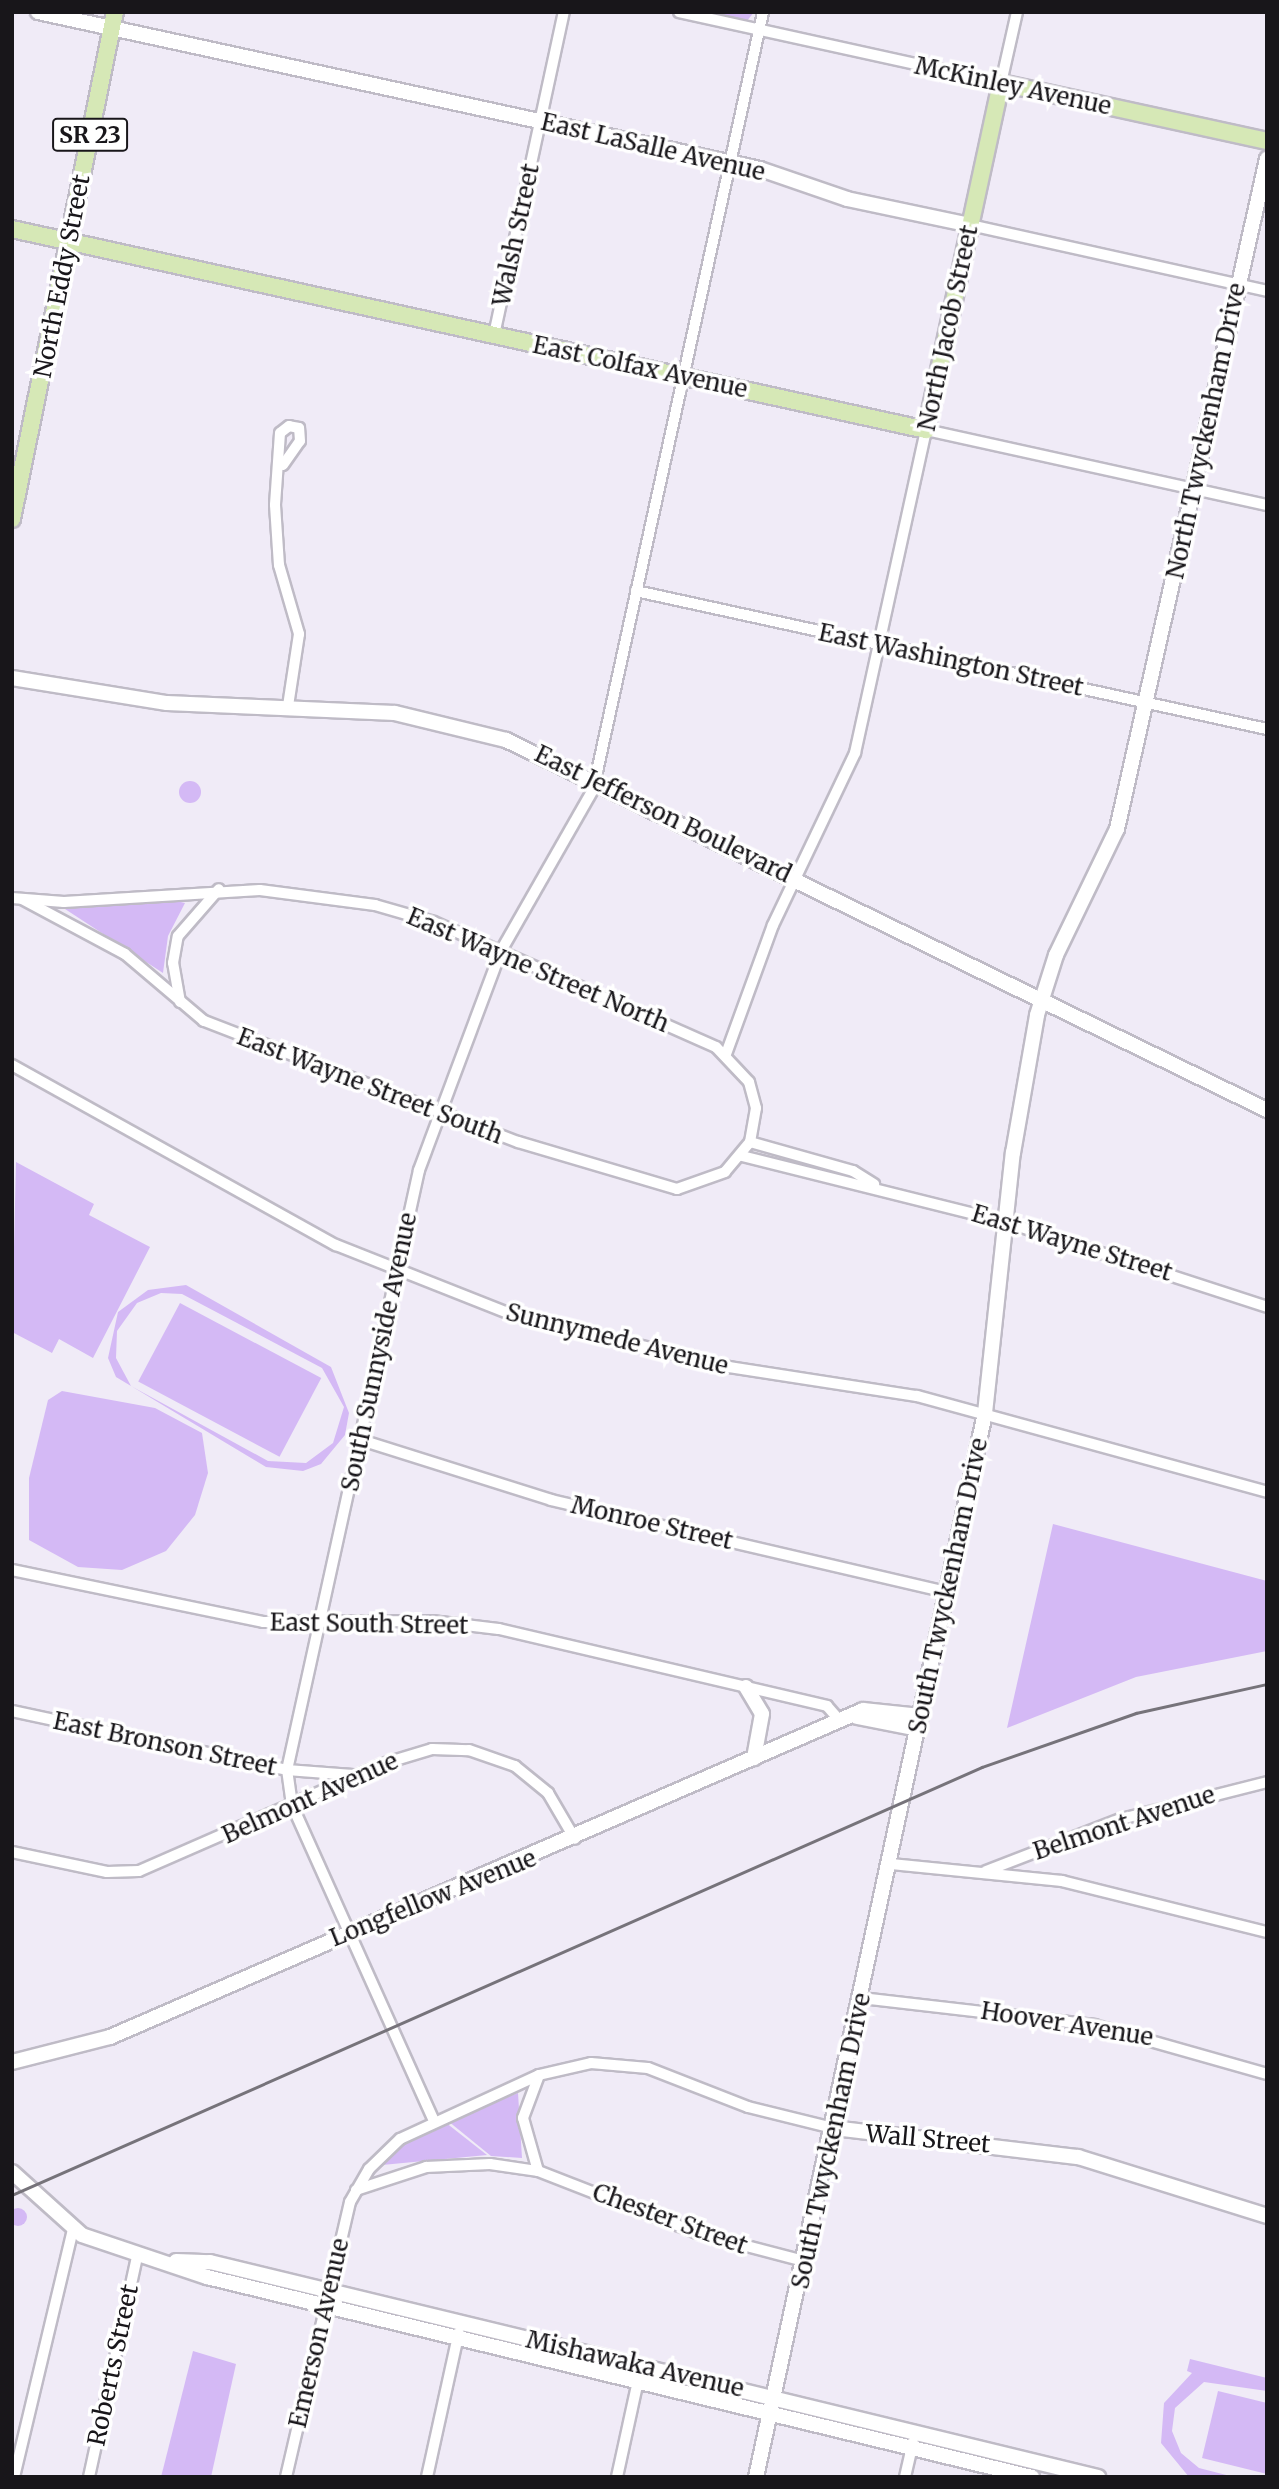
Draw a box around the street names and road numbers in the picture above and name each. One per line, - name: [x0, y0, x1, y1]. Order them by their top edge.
- street label: McKinley Avenue: [912, 51, 1114, 121]
- street label: East LaSalle Avenue: [538, 107, 768, 187]
- road number: SR 23: [52, 116, 128, 154]
- street label: Walsh Street: [487, 161, 545, 309]
- street label: North Eddy Street: [28, 172, 96, 380]
- street label: North Jacob Street: [912, 222, 984, 434]
- street label: North Twyckenham Drive: [1161, 281, 1251, 581]
- street label: East Colfax Avenue: [530, 330, 750, 404]
- street label: East Washington Street: [816, 618, 1086, 702]
- street label: East Jefferson Boulevard: [530, 739, 796, 889]
- street label: East Wayne Street North: [403, 902, 673, 1038]
- street label: East Wayne Street South: [233, 1022, 507, 1150]
- street label: East Wayne Street: [968, 1199, 1176, 1287]
- street label: South Sunnyside Avenue: [335, 1210, 423, 1494]
- street label: Sunnymede Avenue: [503, 1297, 731, 1381]
- street label: South Twyckenham Drive: [903, 1435, 993, 1737]
- street label: Monroe Street: [568, 1490, 736, 1556]
- street label: East South Street: [269, 1608, 469, 1640]
- street label: East Bronson Street: [51, 1706, 279, 1782]
- street label: Belmont Avenue: [218, 1746, 402, 1850]
- street label: Belmont Avenue: [1030, 1780, 1218, 1866]
- street label: Longfellow Avenue: [326, 1843, 540, 1953]
- street label: South Twyckenham Drive: [786, 1990, 876, 2292]
- street label: Hoover Avenue: [979, 1996, 1155, 2052]
- street label: Wall Street: [864, 2119, 992, 2159]
- street label: Chester Street: [589, 2178, 751, 2260]
- street label: Emerson Avenue: [283, 2235, 355, 2431]
- street label: Roberts Street: [82, 2282, 144, 2448]
- street label: Mishawaka Avenue: [523, 2325, 747, 2403]

